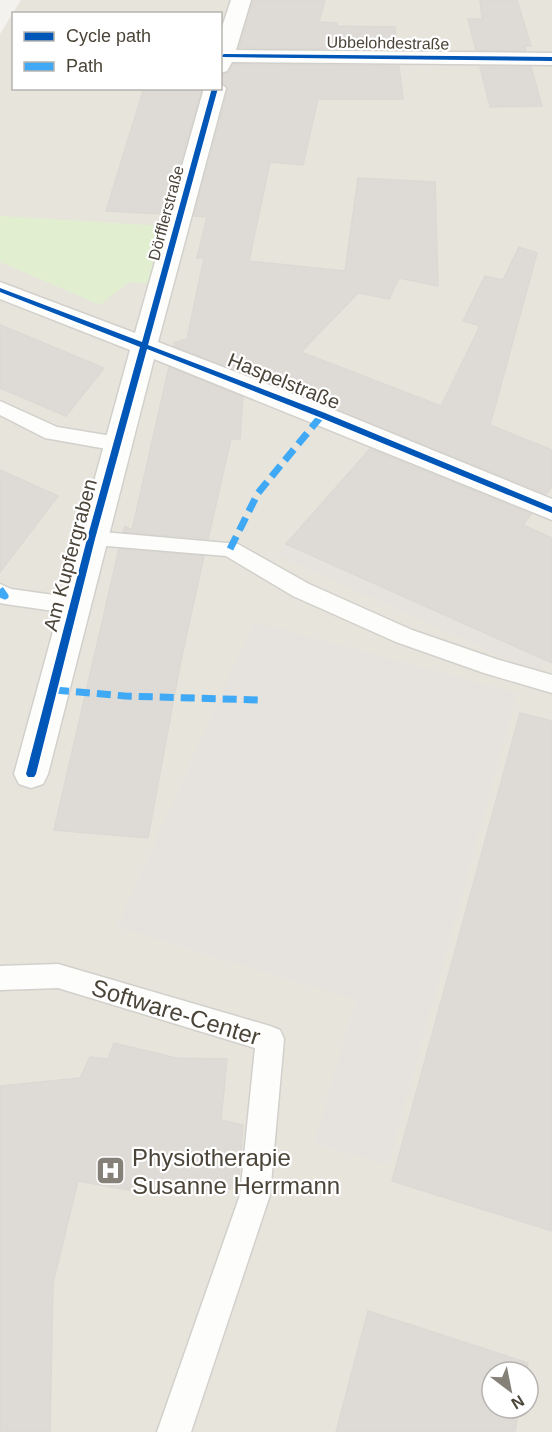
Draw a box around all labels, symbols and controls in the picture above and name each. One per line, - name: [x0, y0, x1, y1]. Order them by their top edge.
- legend: [12, 12, 222, 90]
- text: Cycle path: [66, 26, 151, 46]
- street label: Ubbelohdestraße: [326, 33, 450, 53]
- text: Path: [66, 56, 103, 76]
- street label: Dörfflerstraße: [145, 164, 187, 262]
- street label: Haspelstraße: [225, 349, 343, 413]
- street label: Am Kupfergraben: [39, 476, 101, 634]
- street label: Software-Center: [88, 974, 264, 1050]
- place label: Physiotherapie Susanne Herrmann: [132, 1144, 340, 1199]
- hospital icon: Physiotherapie Susanne Herrmann: [95, 1155, 127, 1187]
- north arrow: [480, 1360, 540, 1420]
- text: N: [508, 1392, 527, 1413]

